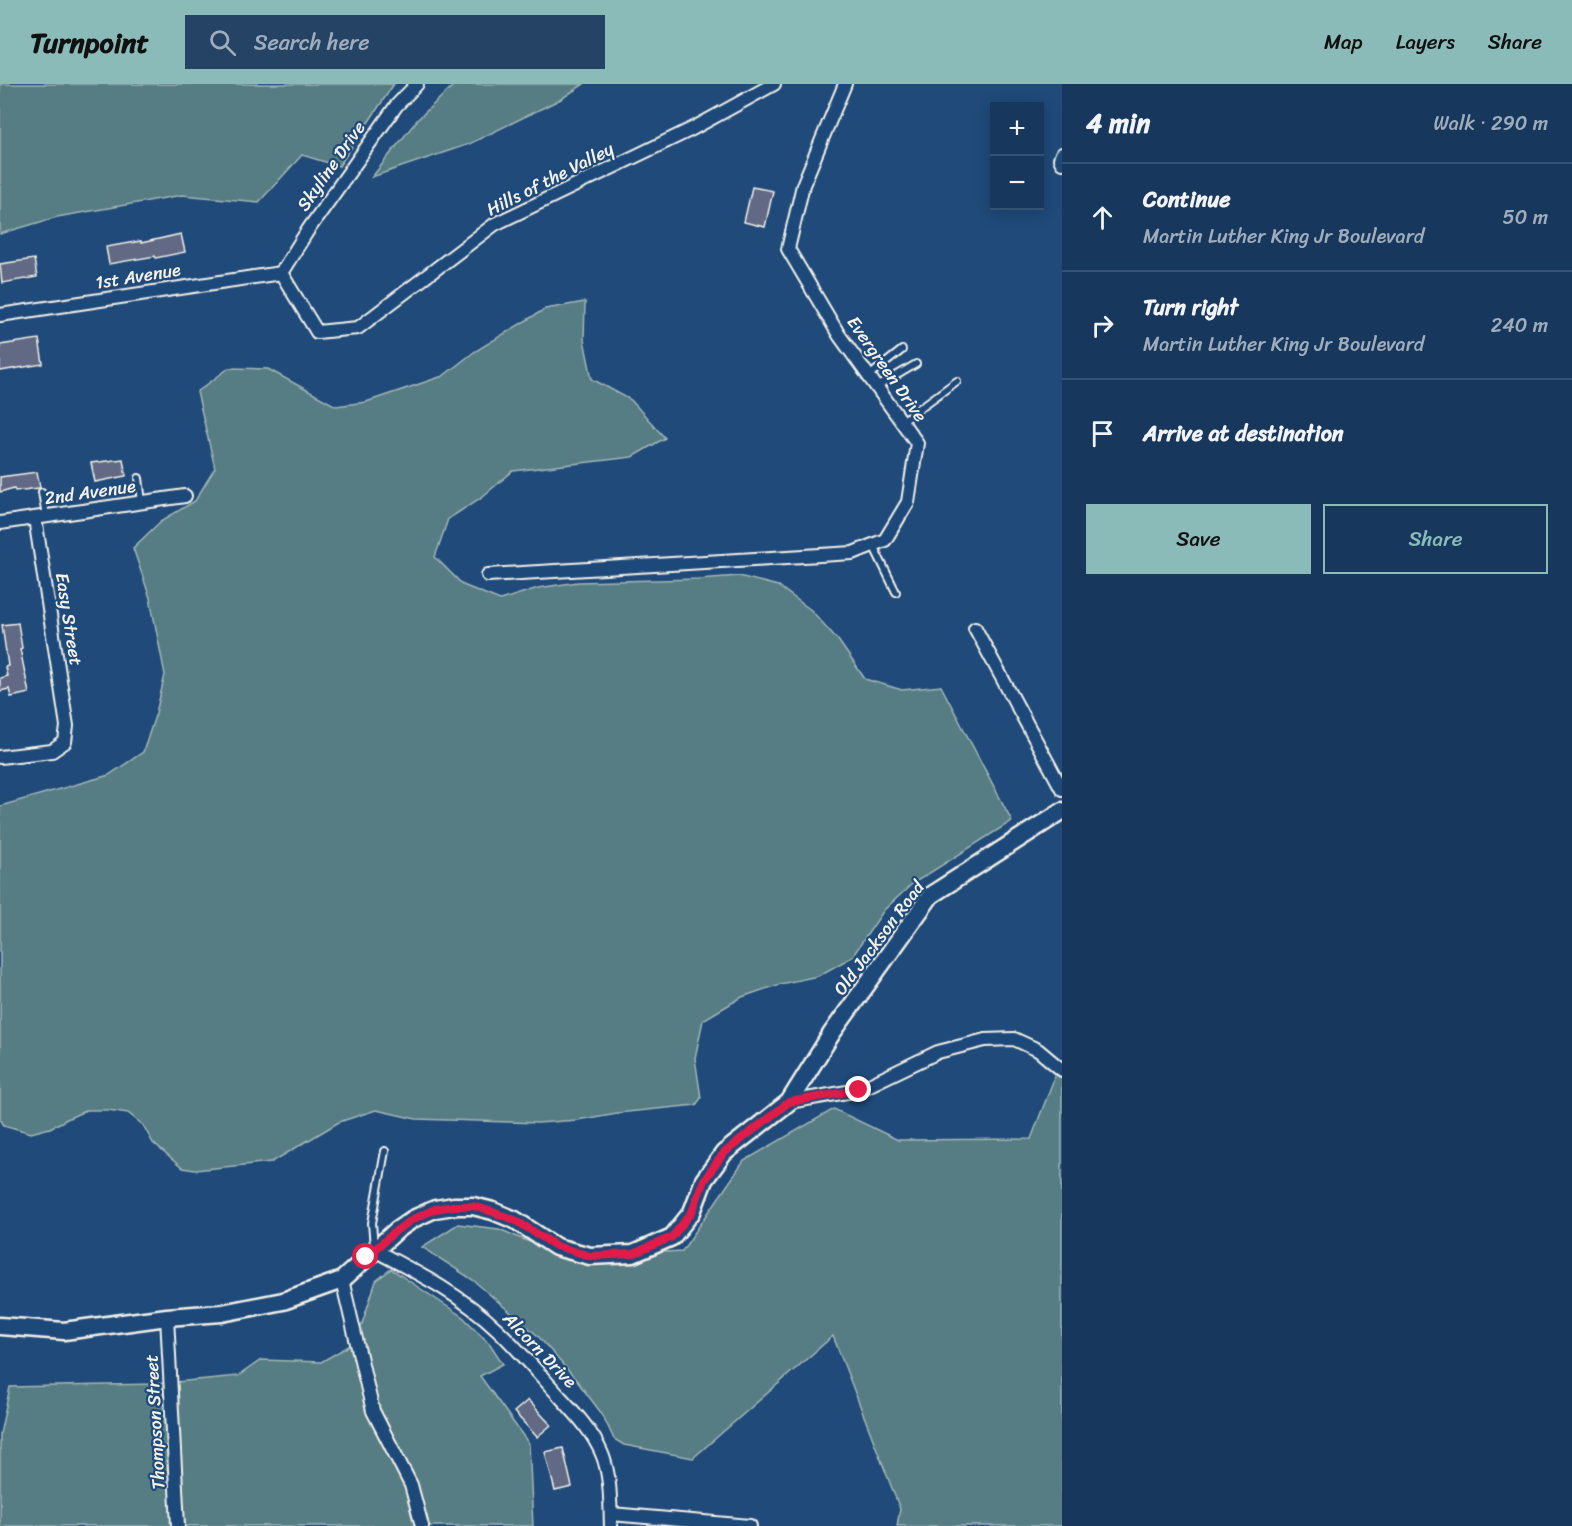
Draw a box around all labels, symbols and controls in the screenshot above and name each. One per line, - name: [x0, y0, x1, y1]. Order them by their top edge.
- search box: [185, 15, 605, 69]
- text: Turnpoint: [30, 18, 149, 67]
- text: Search here: [254, 23, 370, 62]
- text: Map: [1324, 23, 1363, 61]
- text: Layers: [1396, 23, 1455, 61]
- text: Share: [1488, 23, 1542, 61]
- icon: search: [206, 26, 239, 59]
- text: 4 min: [1086, 100, 1150, 146]
- map controls: [990, 102, 1044, 210]
- button: +: [990, 102, 1044, 156]
- text: Walk · 290 m: [1433, 106, 1548, 141]
- street label: Skyline Drive: [288, 114, 374, 218]
- street label: Hills of the Valley: [481, 133, 620, 225]
- button: −: [990, 156, 1044, 210]
- text: Continue: [1143, 180, 1231, 219]
- text: 50 m: [1503, 200, 1548, 235]
- icon: ahead: [1086, 201, 1119, 234]
- text: Martin Luther King Jr Boulevard: [1143, 219, 1424, 254]
- street label: 1st Avenue: [93, 253, 183, 299]
- text: Turn right: [1143, 288, 1238, 327]
- text: 240 m: [1491, 308, 1548, 343]
- street label: Evergreen Drive: [838, 309, 936, 429]
- icon: right: [1086, 309, 1119, 342]
- text: Martin Luther King Jr Boulevard: [1143, 327, 1424, 362]
- text: Arrive at destination: [1143, 414, 1344, 453]
- icon: arrive: [1086, 417, 1119, 450]
- street label: 2nd Avenue: [42, 470, 138, 514]
- button: Save: [1086, 504, 1311, 574]
- button: Share: [1323, 504, 1548, 574]
- street label: Easy Street: [46, 570, 92, 668]
- street label: Old Jackson Road: [825, 872, 934, 1002]
- route end: [845, 1076, 871, 1102]
- route start: [352, 1243, 378, 1269]
- street label: Alcorn Drive: [494, 1303, 585, 1396]
- street label: Thompson Street: [135, 1353, 175, 1490]

